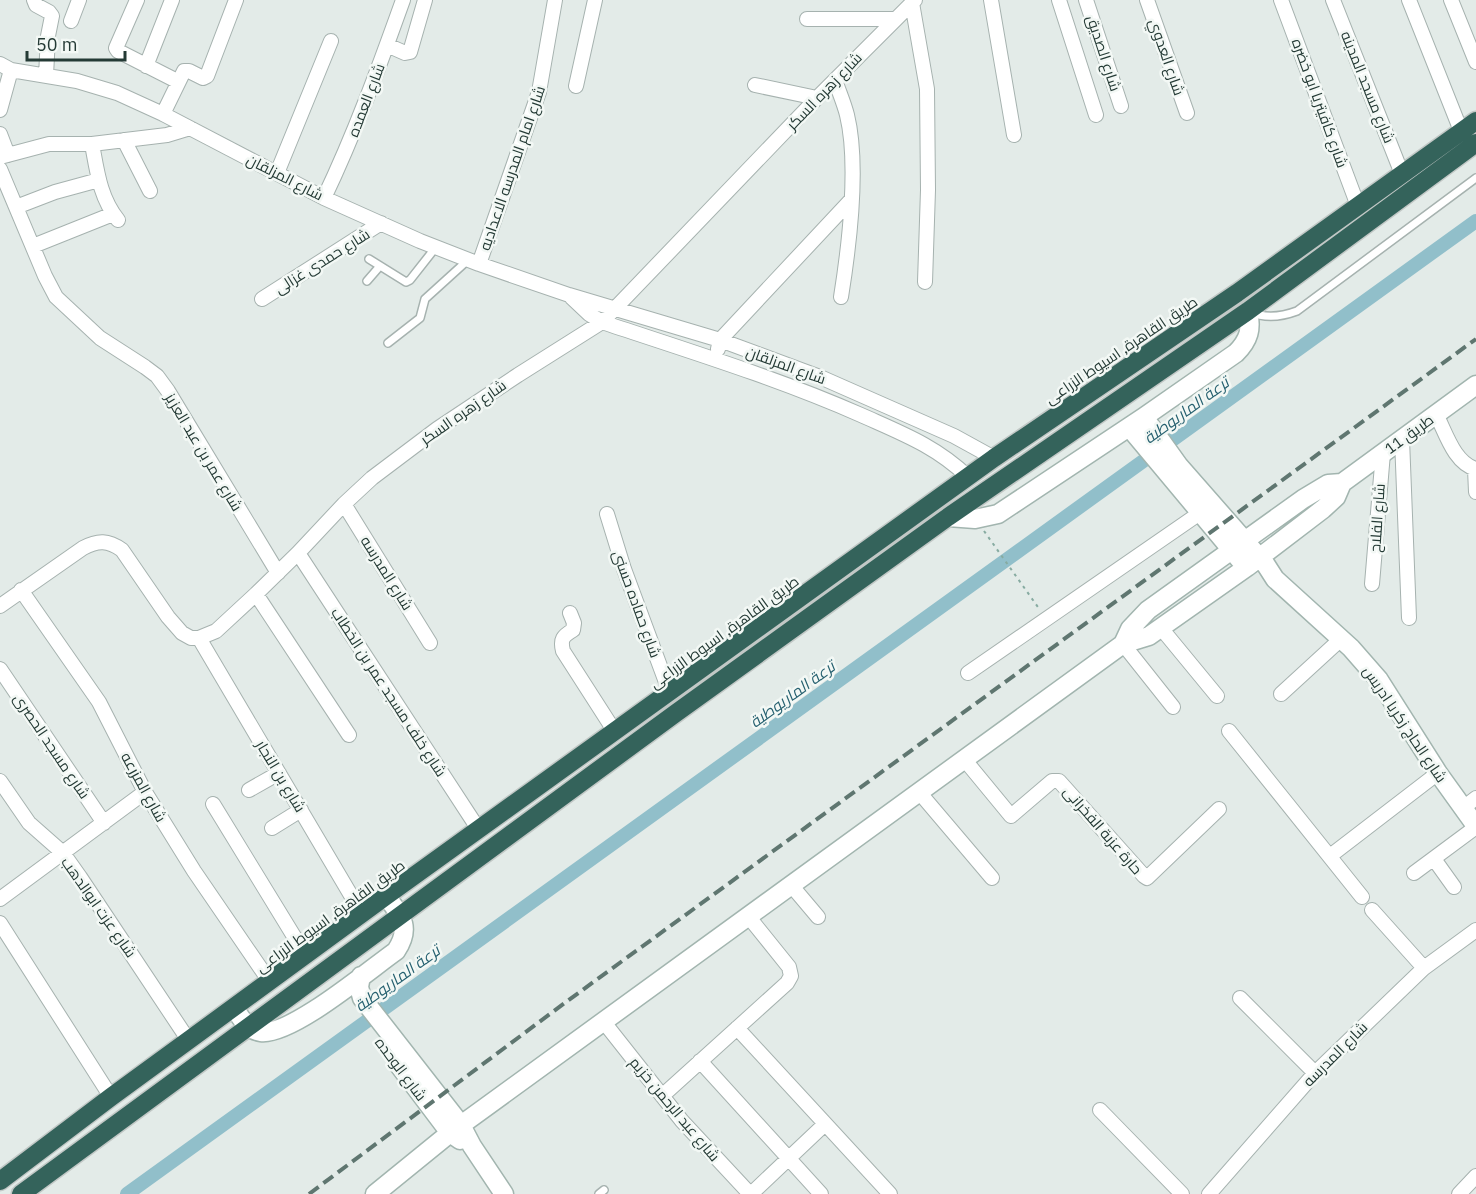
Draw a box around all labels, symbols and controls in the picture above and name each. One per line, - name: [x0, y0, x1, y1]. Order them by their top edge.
- street label: شارع الصديق: [1081, 12, 1125, 94]
- street label: شارع العدوي: [1142, 16, 1189, 99]
- scale bar: [27, 24, 124, 62]
- street label: شارع مسجد المدينه: [1335, 28, 1399, 147]
- text: 50 m: [36, 33, 78, 56]
- street label: شارع كافيتريا ابو خضره: [1286, 36, 1352, 171]
- street label: شارع زهره السكر: [781, 48, 867, 136]
- street label: شارع العمده: [343, 61, 391, 140]
- street label: شارع امام المدرسه الاعداديه: [475, 83, 551, 254]
- street label: شارع المزلقان: [243, 150, 327, 206]
- street label: شارع حمدى غزالى: [271, 224, 374, 300]
- street label: طريق القاهرة, اسيوط الزراعى: [1041, 292, 1202, 409]
- street label: شارع المزلقان: [743, 342, 828, 390]
- water label: ترعة الماريوطية: [1139, 371, 1235, 448]
- street label: شارع زهره السكر: [415, 375, 511, 451]
- street label: شارع عمر بن عبد العزيز: [159, 389, 247, 516]
- street label: طريق 11: [1381, 410, 1438, 459]
- street label: شارع الفلاح: [1365, 483, 1391, 553]
- street label: شارع المدرسه: [355, 532, 417, 615]
- street label: شارع حماده حسنى: [607, 548, 665, 661]
- street label: طريق القاهرة, اسيوط الزراعى: [646, 571, 803, 693]
- street label: شارع خلف مسجد عمر بن الخطاب: [325, 604, 451, 781]
- water label: ترعة الماريوطية: [745, 655, 841, 732]
- street label: شارع الحاج زكريا ادريس: [1357, 662, 1451, 787]
- street label: شارع مسجد الحصرى: [8, 690, 94, 803]
- street label: شارع بن النجار: [250, 736, 310, 816]
- street label: شارع المزرعه: [115, 749, 171, 826]
- street label: حارة عزبة الفخرانى: [1059, 782, 1147, 879]
- street label: شارع عزت ابوالدهب: [56, 853, 141, 962]
- street label: طريق القاهرة, اسيوط الزراعى: [252, 855, 409, 977]
- water label: ترعة الماريوطية: [350, 939, 446, 1016]
- street label: شارع المدرسه: [1299, 1018, 1373, 1092]
- street label: شارع الوحده: [369, 1034, 431, 1106]
- street label: شارع عبد الرحمن خزيم: [624, 1053, 724, 1166]

